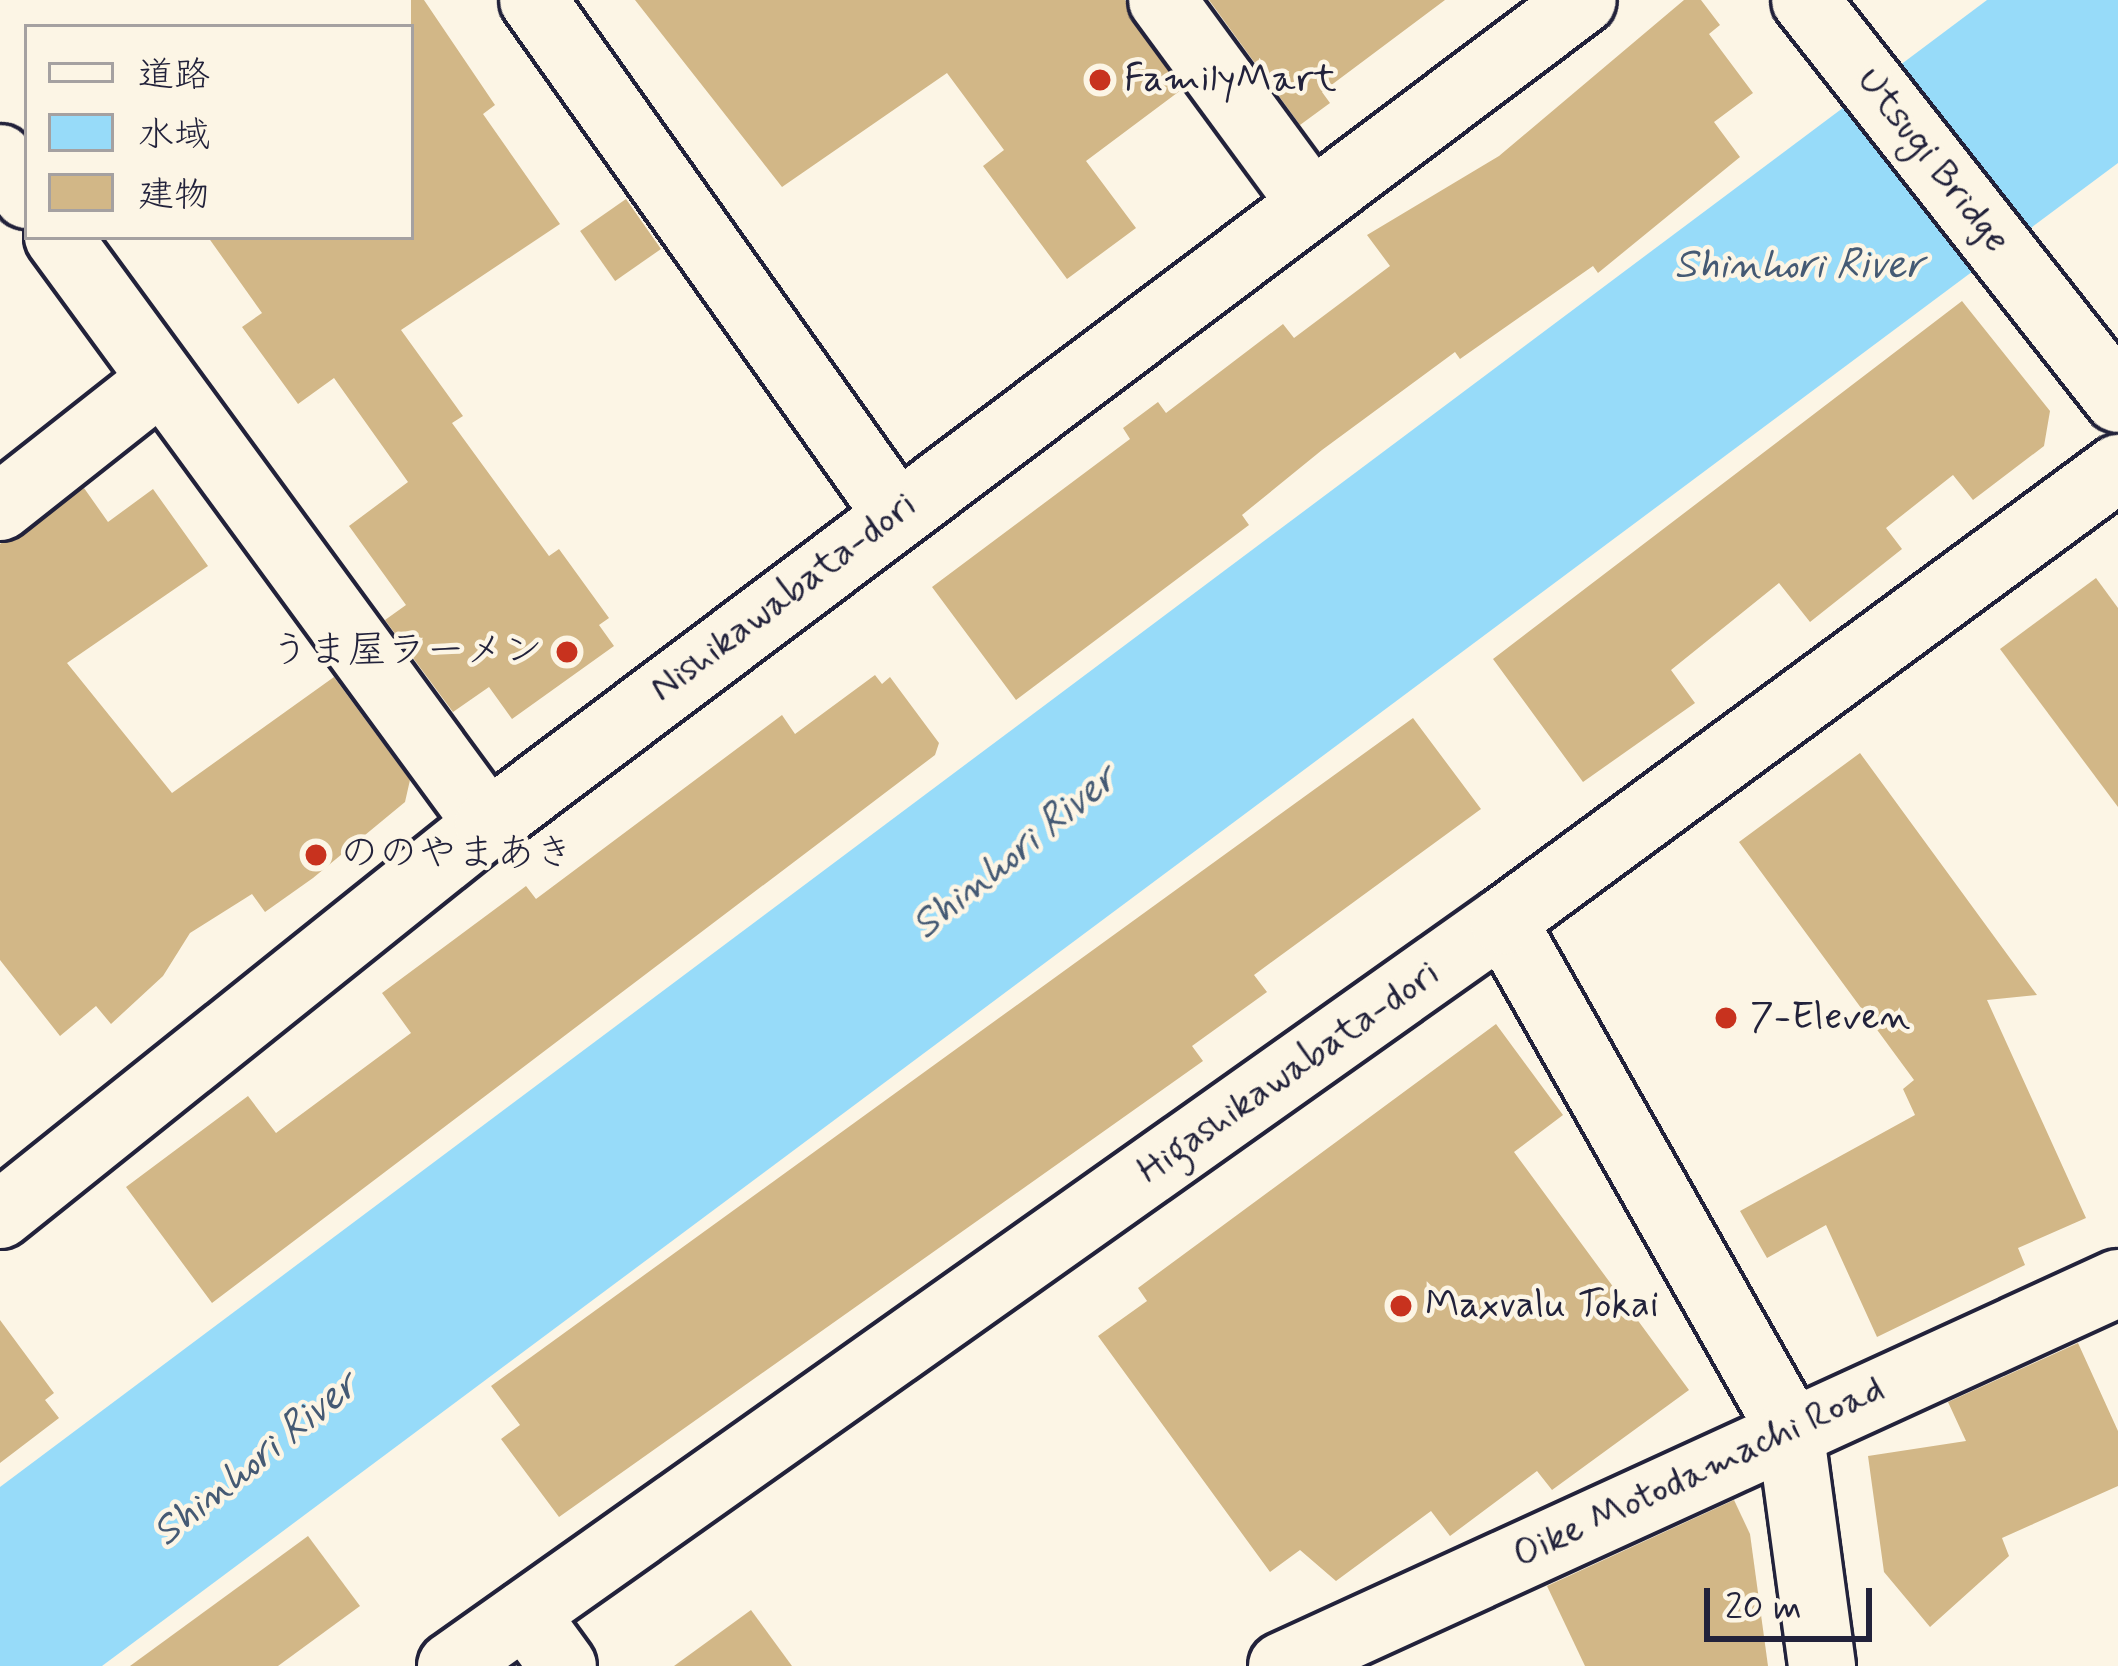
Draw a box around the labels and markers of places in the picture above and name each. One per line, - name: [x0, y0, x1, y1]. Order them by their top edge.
- place label: FamilyMart: [1124, 57, 1337, 103]
- marker: FamilyMart: [1087, 67, 1113, 93]
- place label: うま屋ラーメン: [270, 629, 543, 675]
- marker: うま屋ラーメン: [554, 639, 580, 665]
- place label: ののやまあき: [340, 832, 574, 878]
- marker: ののやまあき: [303, 842, 329, 868]
- place label: 7-Eleven: [1750, 995, 1910, 1041]
- marker: 7-Eleven: [1713, 1005, 1739, 1031]
- place label: Maxvalu Tokai: [1425, 1283, 1662, 1329]
- marker: Maxvalu Tokai: [1388, 1293, 1414, 1319]

